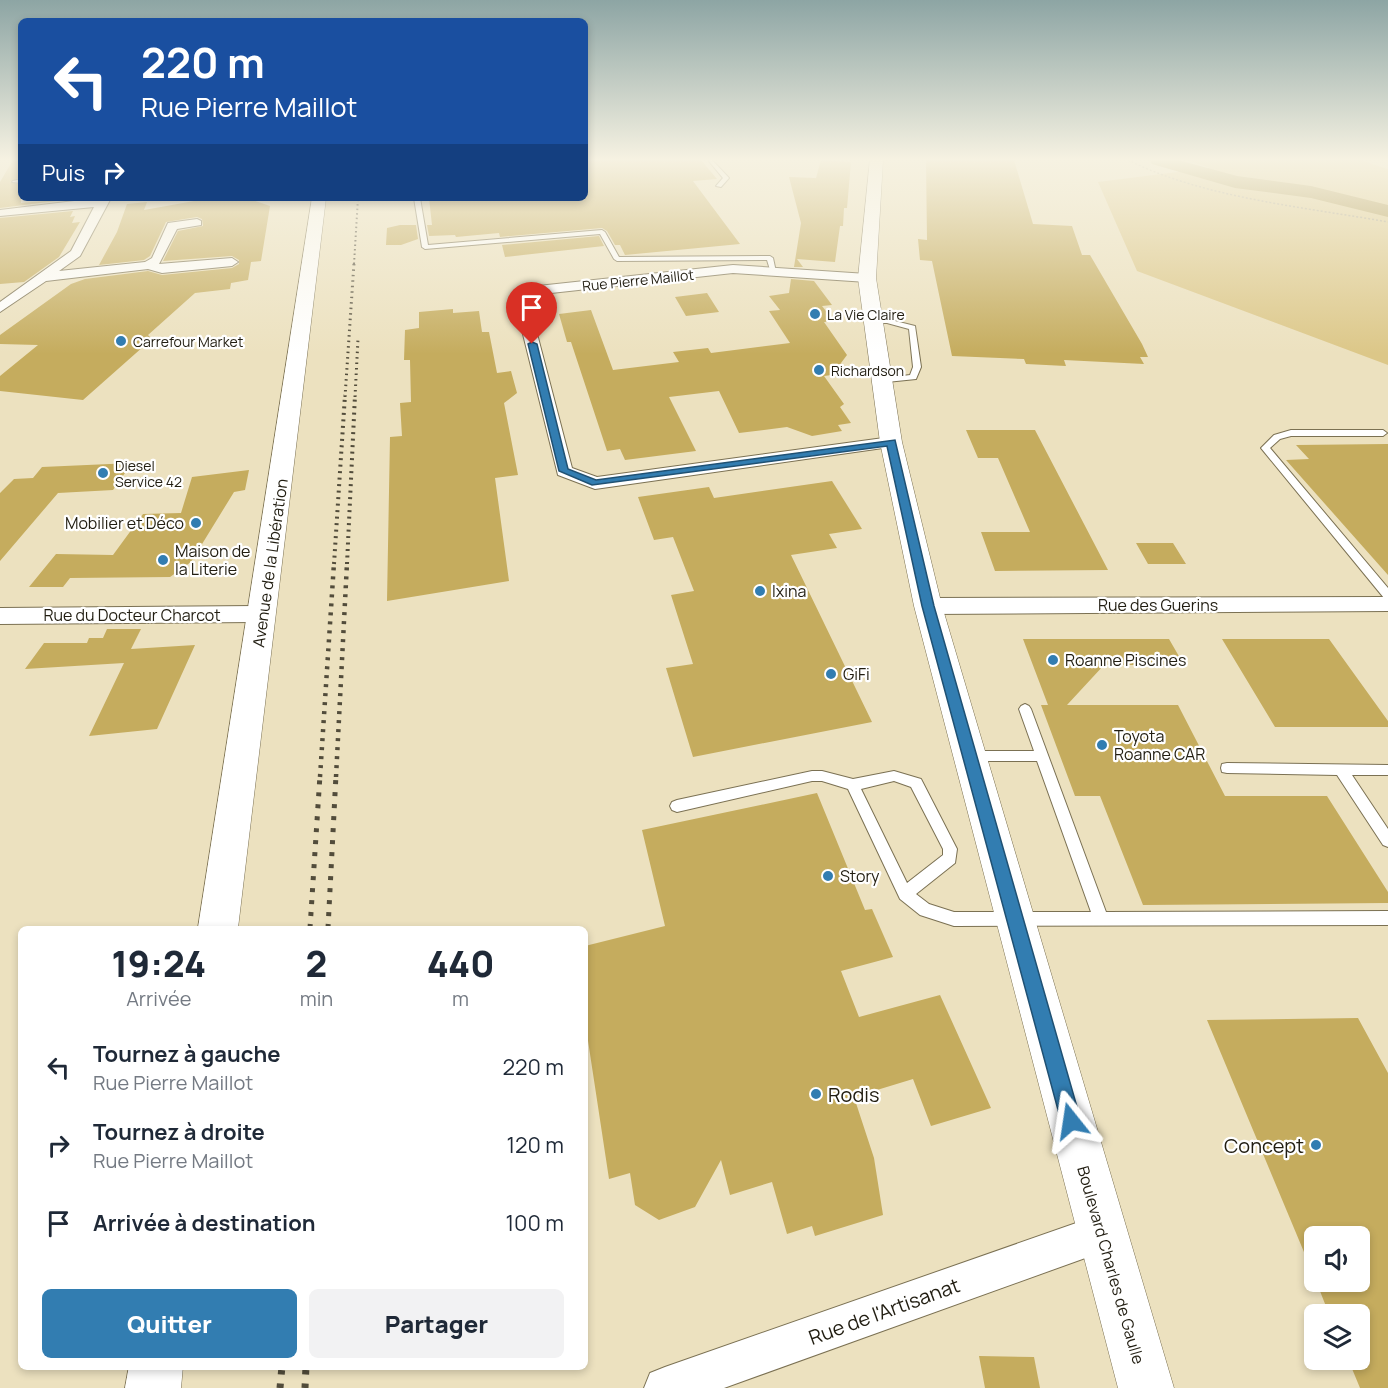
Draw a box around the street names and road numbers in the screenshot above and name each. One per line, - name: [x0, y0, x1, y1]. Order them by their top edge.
- street label: Rue Pierre Maillot: [581, 265, 695, 295]
- street label: Avenue de la Libération: [247, 477, 293, 649]
- street label: Rue des Guerins: [1098, 594, 1218, 616]
- street label: Rue du Docteur Charcot: [43, 604, 221, 626]
- street label: Boulevard Charles de Gaulle: [1072, 1163, 1150, 1367]
- street label: Rue de l'Artisanat: [805, 1271, 963, 1351]

